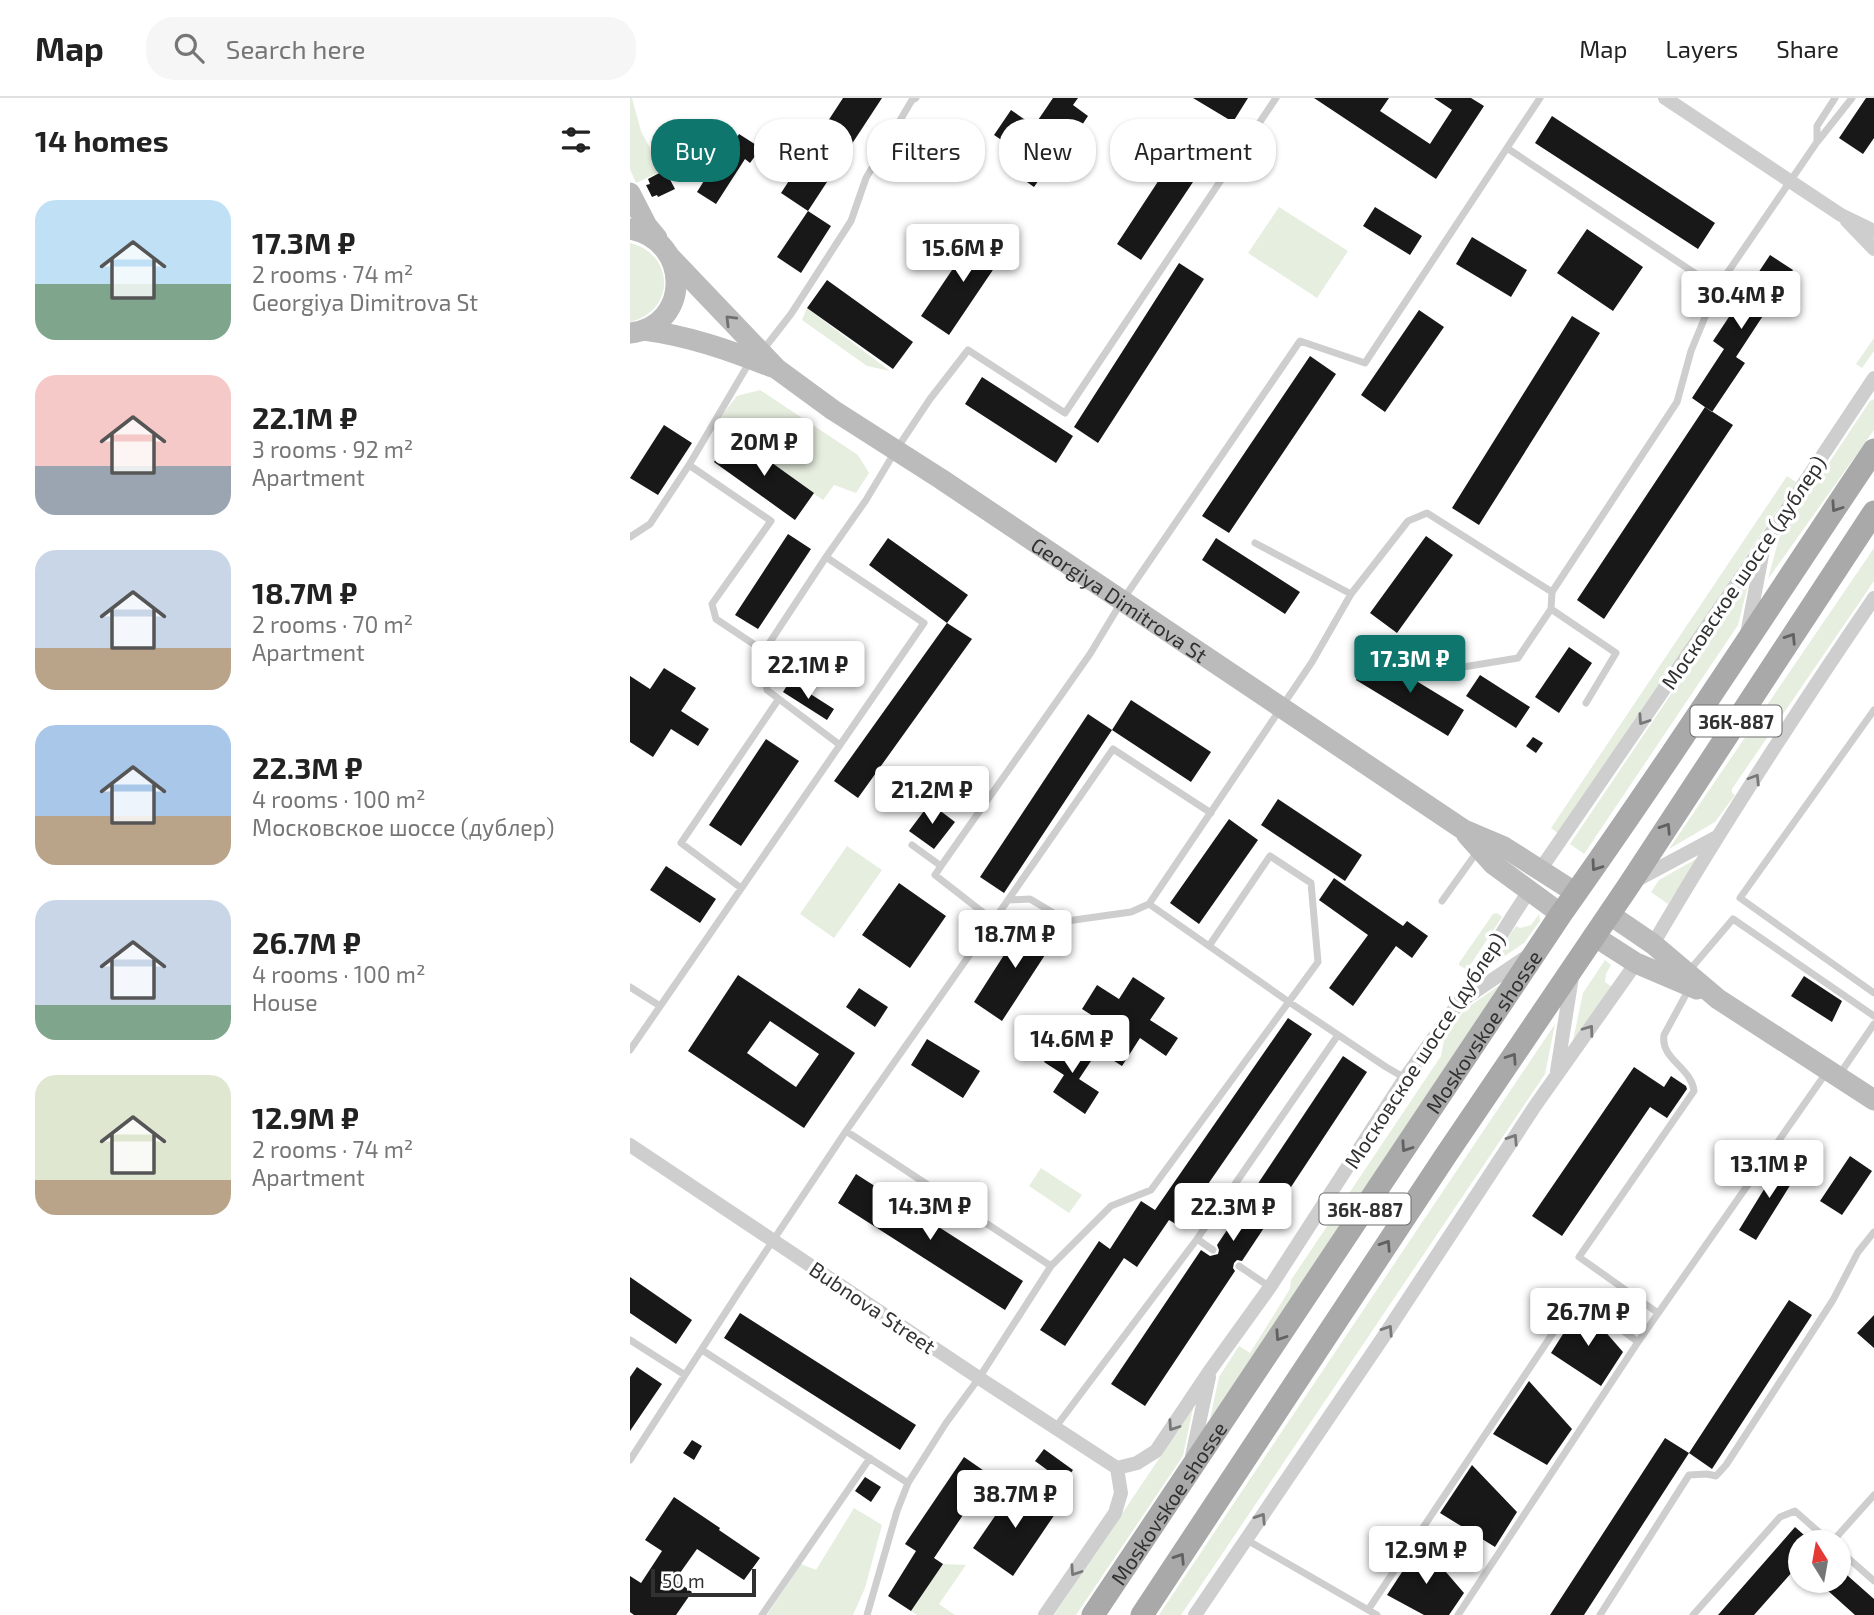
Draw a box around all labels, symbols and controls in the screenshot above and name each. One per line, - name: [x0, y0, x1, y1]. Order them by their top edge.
- search box: [146, 17, 636, 80]
- text: Map: [35, 28, 104, 68]
- icon: search: [170, 29, 208, 67]
- text: Search here: [226, 33, 365, 64]
- text: Map: [1579, 34, 1627, 63]
- text: Layers: [1665, 34, 1738, 63]
- text: Share: [1776, 34, 1839, 63]
- chip: Buy: [651, 119, 740, 182]
- chip: Rent: [754, 119, 853, 182]
- chip: Filters: [867, 119, 985, 182]
- chip: New: [999, 119, 1096, 182]
- chip: Apartment: [1110, 119, 1276, 182]
- icon: filters: [557, 121, 595, 159]
- text: 14 homes: [35, 122, 169, 158]
- text: 17.3M ₽: [252, 224, 356, 260]
- pin: 15.6M ₽: [898, 225, 1028, 284]
- icon: home: [91, 228, 175, 312]
- text: 15.6M ₽: [922, 233, 1004, 261]
- text: 2 rooms · 74 m²: [252, 260, 413, 288]
- pin: 30.4M ₽: [1676, 272, 1806, 331]
- text: 30.4M ₽: [1697, 280, 1785, 308]
- text: Georgiya Dimitrova St: [252, 288, 478, 316]
- one-way arrow: [725, 315, 738, 328]
- text: 22.1M ₽: [252, 399, 358, 435]
- icon: home: [91, 403, 175, 487]
- pin: 20M ₽: [715, 418, 813, 478]
- text: 20M ₽: [730, 427, 798, 455]
- text: 3 rooms · 92 m²: [252, 435, 413, 463]
- street label: Московское шоссе (дублер): [1655, 451, 1831, 694]
- text: Apartment: [252, 463, 365, 491]
- one-way arrow: [1832, 499, 1844, 512]
- street label: Georgiya Dimitrova St: [1027, 531, 1213, 667]
- text: 18.7M ₽: [252, 574, 358, 610]
- icon: home: [91, 578, 175, 662]
- text: 2 rooms · 70 m²: [252, 610, 413, 638]
- one-way arrow: [1783, 632, 1796, 645]
- pin: 17.3M ₽: [1345, 636, 1475, 695]
- text: Apartment: [252, 638, 365, 666]
- pin: 22.1M ₽: [743, 642, 873, 701]
- text: 17.3M ₽: [1370, 644, 1450, 672]
- text: 22.1M ₽: [768, 650, 848, 678]
- road number: 36К-887: [1690, 706, 1782, 736]
- one-way arrow: [1639, 712, 1651, 725]
- text: 22.3M ₽: [252, 749, 363, 785]
- icon: home: [91, 753, 175, 837]
- pin: 21.2M ₽: [867, 766, 997, 826]
- one-way arrow: [1747, 774, 1759, 787]
- text: 21.2M ₽: [891, 775, 973, 803]
- text: 4 rooms · 100 m²: [252, 785, 426, 813]
- text: Московское шоссе (дублер): [252, 813, 554, 841]
- one-way arrow: [1658, 822, 1671, 835]
- one-way arrow: [1592, 858, 1604, 871]
- pin: 18.7M ₽: [950, 910, 1080, 970]
- text: 18.7M ₽: [975, 919, 1055, 947]
- text: 26.7M ₽: [252, 924, 361, 960]
- street label: Московское шоссе (дублер): [1338, 927, 1511, 1173]
- icon: home: [91, 928, 175, 1012]
- street label: Moskovskoe shosse: [1419, 945, 1546, 1117]
- text: 4 rooms · 100 m²: [252, 960, 426, 988]
- text: House: [252, 988, 318, 1016]
- pin: 14.6M ₽: [1007, 1016, 1137, 1075]
- text: 14.6M ₽: [1030, 1024, 1114, 1052]
- one-way arrow: [1581, 1025, 1593, 1038]
- one-way arrow: [1503, 1052, 1516, 1065]
- text: 12.9M ₽: [252, 1099, 359, 1135]
- icon: home: [91, 1103, 175, 1187]
- one-way arrow: [1505, 1134, 1518, 1147]
- text: 2 rooms · 74 m²: [252, 1135, 413, 1163]
- one-way arrow: [1402, 1139, 1415, 1152]
- pin: 13.1M ₽: [1704, 1140, 1834, 1200]
- text: 13.1M ₽: [1730, 1149, 1808, 1177]
- text: Apartment: [252, 1163, 365, 1191]
- pin: 14.3M ₽: [865, 1182, 995, 1242]
- pin: 22.3M ₽: [1168, 1184, 1298, 1243]
- text: 14.3M ₽: [889, 1191, 971, 1219]
- text: 22.3M ₽: [1191, 1192, 1276, 1220]
- road number: 36К-887: [1320, 1194, 1410, 1224]
- one-way arrow: [1378, 1240, 1391, 1253]
- street label: Bubnova Street: [805, 1256, 941, 1358]
- pin: 26.7M ₽: [1523, 1288, 1653, 1348]
- text: 26.7M ₽: [1546, 1297, 1630, 1325]
- one-way arrow: [1380, 1324, 1393, 1337]
- one-way arrow: [1275, 1328, 1288, 1341]
- street label: Moskovskoe shosse: [1105, 1416, 1231, 1589]
- one-way arrow: [1168, 1418, 1181, 1431]
- pin: 38.7M ₽: [950, 1470, 1080, 1530]
- text: 38.7M ₽: [973, 1479, 1057, 1507]
- one-way arrow: [1253, 1513, 1266, 1526]
- pin: 12.9M ₽: [1361, 1526, 1491, 1586]
- north arrow: [1788, 1530, 1852, 1592]
- map controls: [1788, 1530, 1851, 1593]
- text: 12.9M ₽: [1385, 1535, 1467, 1563]
- one-way arrow: [1172, 1553, 1184, 1566]
- one-way arrow: [1071, 1563, 1083, 1576]
- scale bar: [651, 1566, 756, 1598]
- text: 50 m: [662, 1569, 705, 1592]

